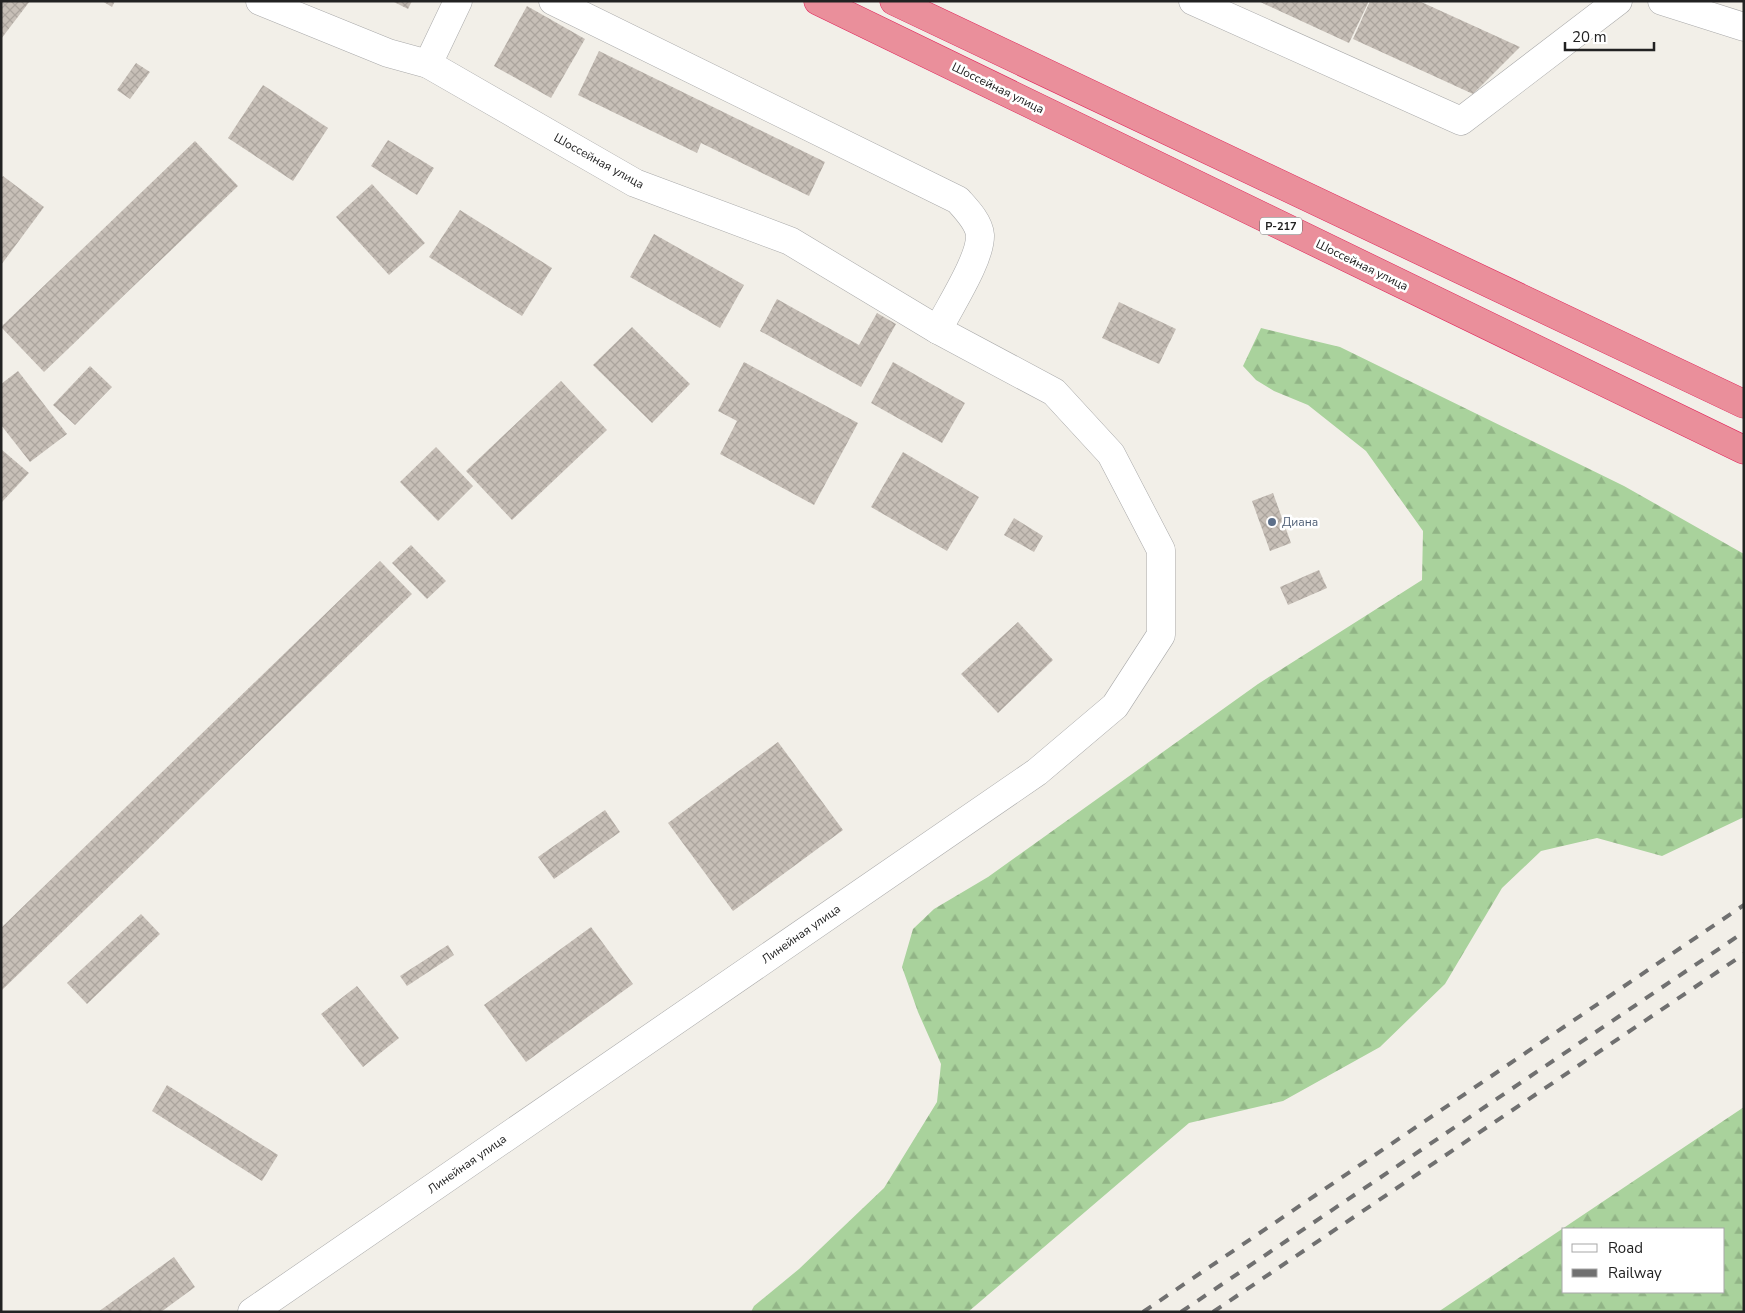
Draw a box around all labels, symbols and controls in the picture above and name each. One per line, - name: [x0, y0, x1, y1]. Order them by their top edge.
- scale bar: [1565, 20, 1654, 52]
- text: 20 m: [1572, 27, 1607, 47]
- street label: Шоссейная улица: [949, 59, 1047, 117]
- street label: Шоссейная улица: [551, 130, 647, 192]
- road number: Р-217: [1260, 218, 1302, 235]
- street label: Шоссейная улица: [1313, 236, 1411, 294]
- place label: Диана: [1282, 514, 1318, 530]
- marker: Диана: [1266, 516, 1278, 528]
- street label: Линейная улица: [758, 901, 844, 967]
- street label: Линейная улица: [424, 1131, 510, 1197]
- legend: [1562, 1228, 1725, 1293]
- text: Road: [1608, 1238, 1643, 1258]
- text: Railway: [1608, 1263, 1662, 1283]

